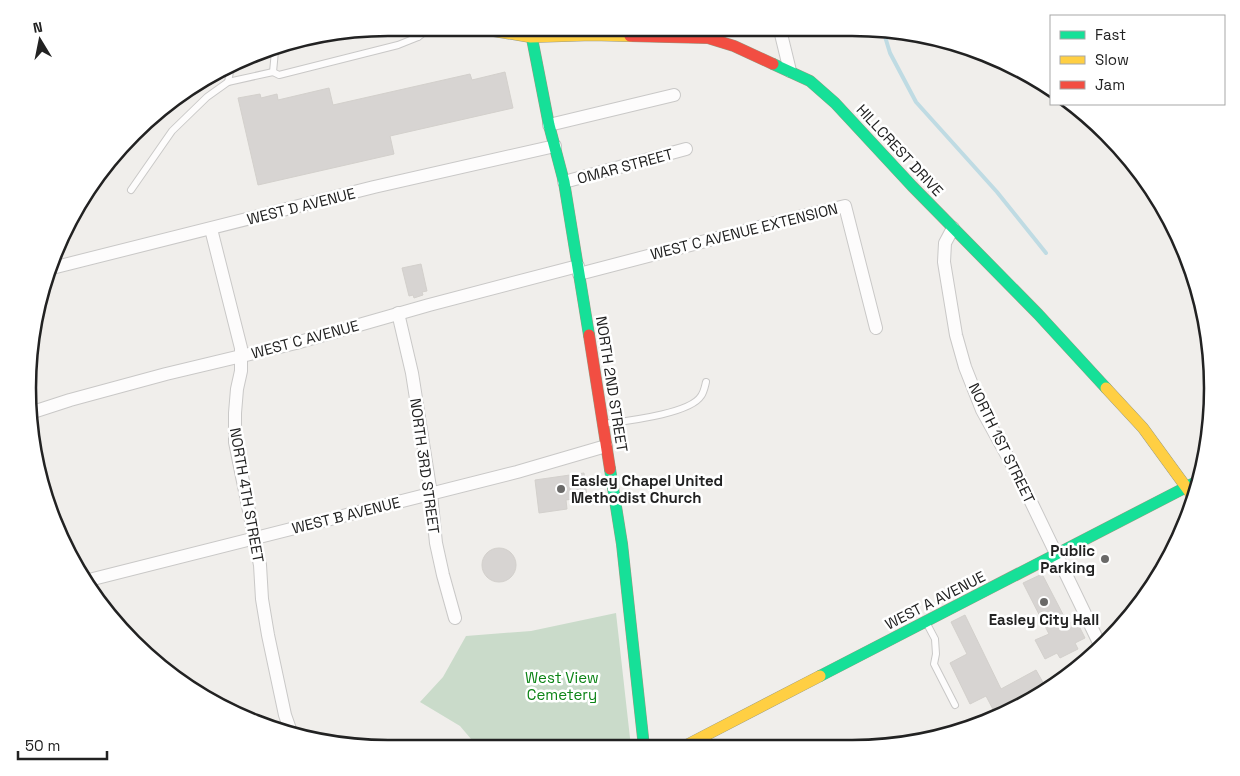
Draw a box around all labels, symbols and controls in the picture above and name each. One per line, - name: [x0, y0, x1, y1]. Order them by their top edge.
- north arrow: [15, 15, 65, 65]
- legend: [1050, 15, 1225, 105]
- text: N: [32, 18, 44, 37]
- text: Fast: [1095, 25, 1126, 44]
- text: Slow: [1095, 50, 1129, 69]
- text: Jam: [1095, 75, 1125, 94]
- street label: HILLCREST DRIVE: [852, 100, 948, 200]
- street label: OMAR STREET: [575, 144, 675, 188]
- street label: WEST D AVENUE: [245, 183, 357, 229]
- street label: WEST C AVENUE EXTENSION: [648, 198, 840, 264]
- street label: WEST C AVENUE: [249, 315, 361, 363]
- street label: NORTH 2ND STREET: [592, 315, 632, 453]
- street label: NORTH 1ST STREET: [965, 380, 1040, 507]
- street label: NORTH 3RD STREET: [406, 397, 444, 535]
- street label: NORTH 4TH STREET: [226, 426, 268, 564]
- place label: Easley Chapel United Methodist Church: [571, 471, 723, 507]
- marker: Easley Chapel United Methodist Church: [555, 483, 567, 495]
- street label: WEST B AVENUE: [290, 492, 402, 538]
- place label: Public Parking: [1040, 541, 1095, 577]
- marker: Public Parking: [1099, 553, 1111, 565]
- street label: WEST A AVENUE: [882, 567, 988, 633]
- marker: Easley City Hall: [1038, 596, 1050, 608]
- place label: Easley City Hall: [989, 610, 1099, 629]
- park label: West View Cemetery: [525, 668, 599, 704]
- scale bar: [18, 728, 106, 760]
- text: 50 m: [25, 736, 60, 755]

